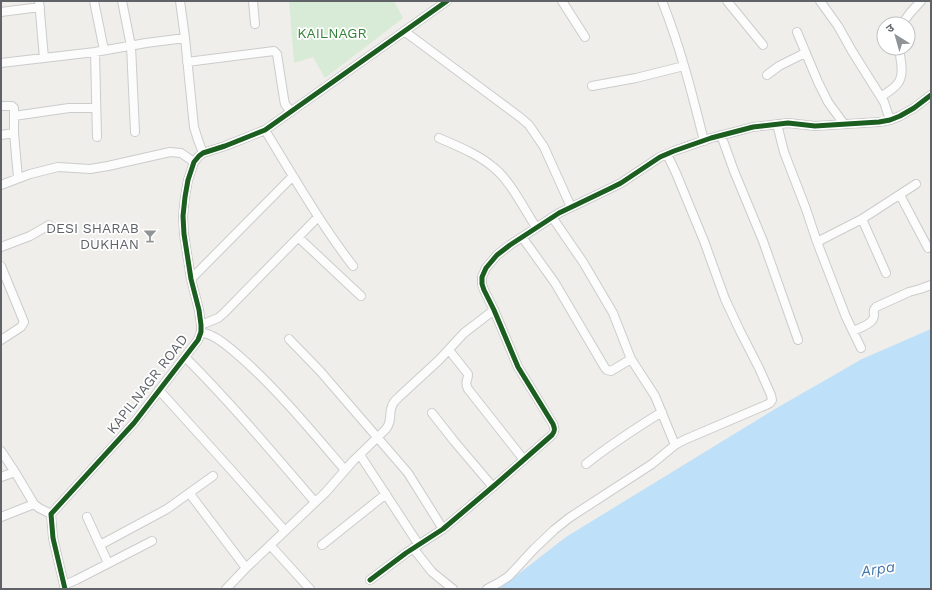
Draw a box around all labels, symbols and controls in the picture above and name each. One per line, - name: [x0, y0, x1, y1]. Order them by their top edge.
- north arrow: [876, 16, 916, 56]
- text: उ: [884, 21, 897, 36]
- park label: KAILNAGR: [297, 25, 367, 41]
- place label: DESI SHARAB DUKHAN: [46, 220, 139, 252]
- bar icon: DESI SHARAB DUKHAN: [142, 228, 158, 244]
- street label: KAPILNAGR ROAD: [103, 331, 191, 437]
- water label: Arpa: [859, 557, 896, 581]

